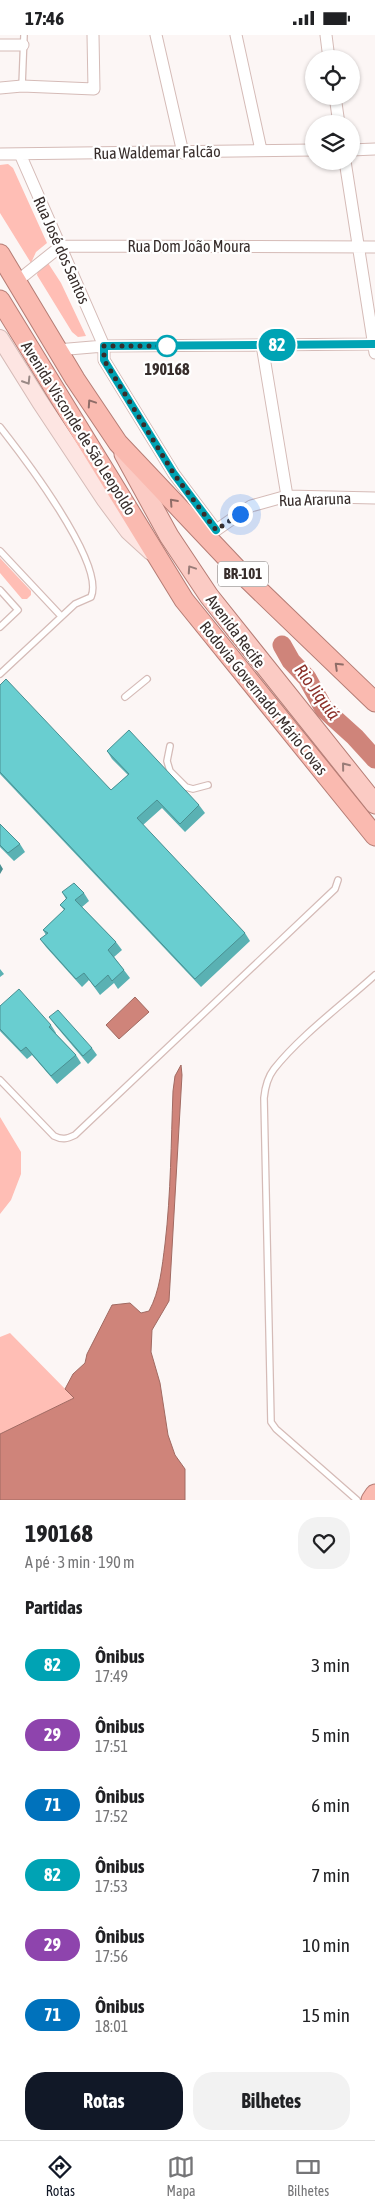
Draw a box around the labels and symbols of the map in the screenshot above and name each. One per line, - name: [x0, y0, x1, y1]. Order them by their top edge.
- street label: Rua Waldemar Falcão: [93, 142, 221, 162]
- street label: Rua José dos Santos: [30, 194, 94, 307]
- street label: Rua Dom João Moura: [127, 237, 251, 255]
- line badge: 82: [254, 329, 300, 361]
- marker: 190168: [156, 335, 178, 357]
- street label: Avenida Visconde de São Leopoldo: [17, 338, 140, 519]
- place label: 190168: [144, 360, 190, 378]
- one-way arrow: [20, 376, 30, 385]
- one-way arrow: [88, 399, 97, 409]
- street label: Rua Araruna: [278, 489, 352, 509]
- one-way arrow: [170, 498, 179, 507]
- your location: [228, 502, 253, 527]
- road number: BR-101: [218, 561, 268, 587]
- one-way arrow: [188, 565, 197, 575]
- street label: Avenida Recife: [203, 591, 269, 671]
- street label: Rodovia Governador Mário Covas: [197, 618, 332, 779]
- water label: Rio Jiquiá: [290, 660, 345, 724]
- one-way arrow: [334, 663, 343, 672]
- one-way arrow: [342, 763, 350, 772]

